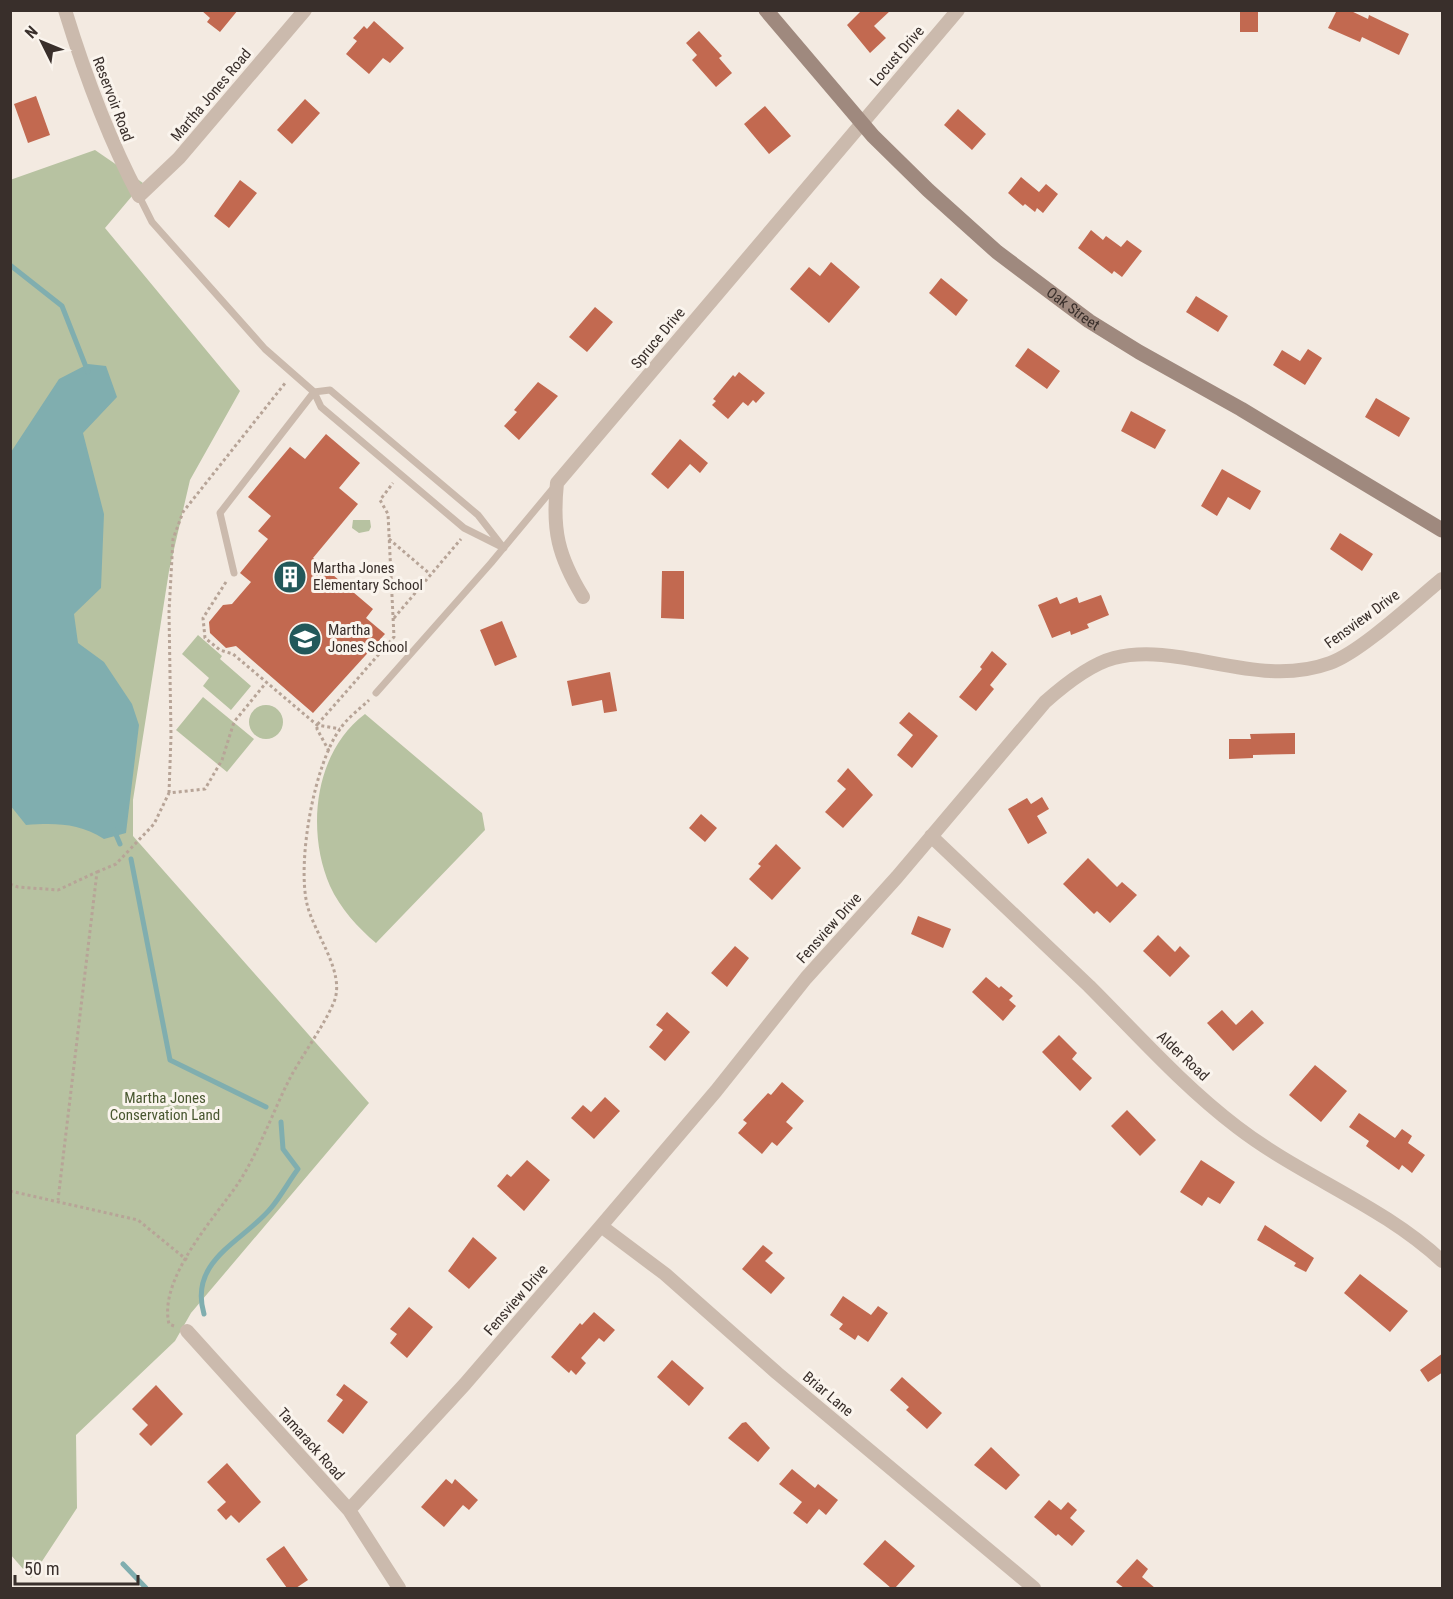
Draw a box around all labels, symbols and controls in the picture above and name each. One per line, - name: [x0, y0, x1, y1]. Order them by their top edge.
- north arrow: [12, 12, 72, 72]
- text: N: [21, 22, 42, 42]
- street label: Locust Drive: [866, 22, 928, 90]
- street label: Martha Jones Road: [167, 45, 255, 145]
- street label: Reservoir Road: [89, 54, 137, 144]
- street label: Oak Street: [1043, 283, 1103, 334]
- street label: Spruce Drive: [627, 304, 689, 372]
- building icon: Martha Jones Elementary School: [272, 559, 308, 595]
- place label: Martha Jones Elementary School: [313, 559, 423, 594]
- street label: Fensview Drive: [1321, 586, 1403, 652]
- school or university icon: Martha Jones School: [287, 621, 323, 657]
- place label: Martha Jones School: [328, 621, 408, 656]
- street label: Fensview Drive: [793, 889, 865, 967]
- street label: Alder Road: [1153, 1027, 1213, 1085]
- park label: Martha Jones Conservation Land: [110, 1089, 220, 1124]
- street label: Fensview Drive: [480, 1261, 552, 1339]
- street label: Briar Lane: [799, 1368, 857, 1420]
- street label: Tamarack Road: [274, 1404, 348, 1484]
- scale bar: [15, 1548, 138, 1586]
- text: 50 m: [24, 1558, 59, 1579]

